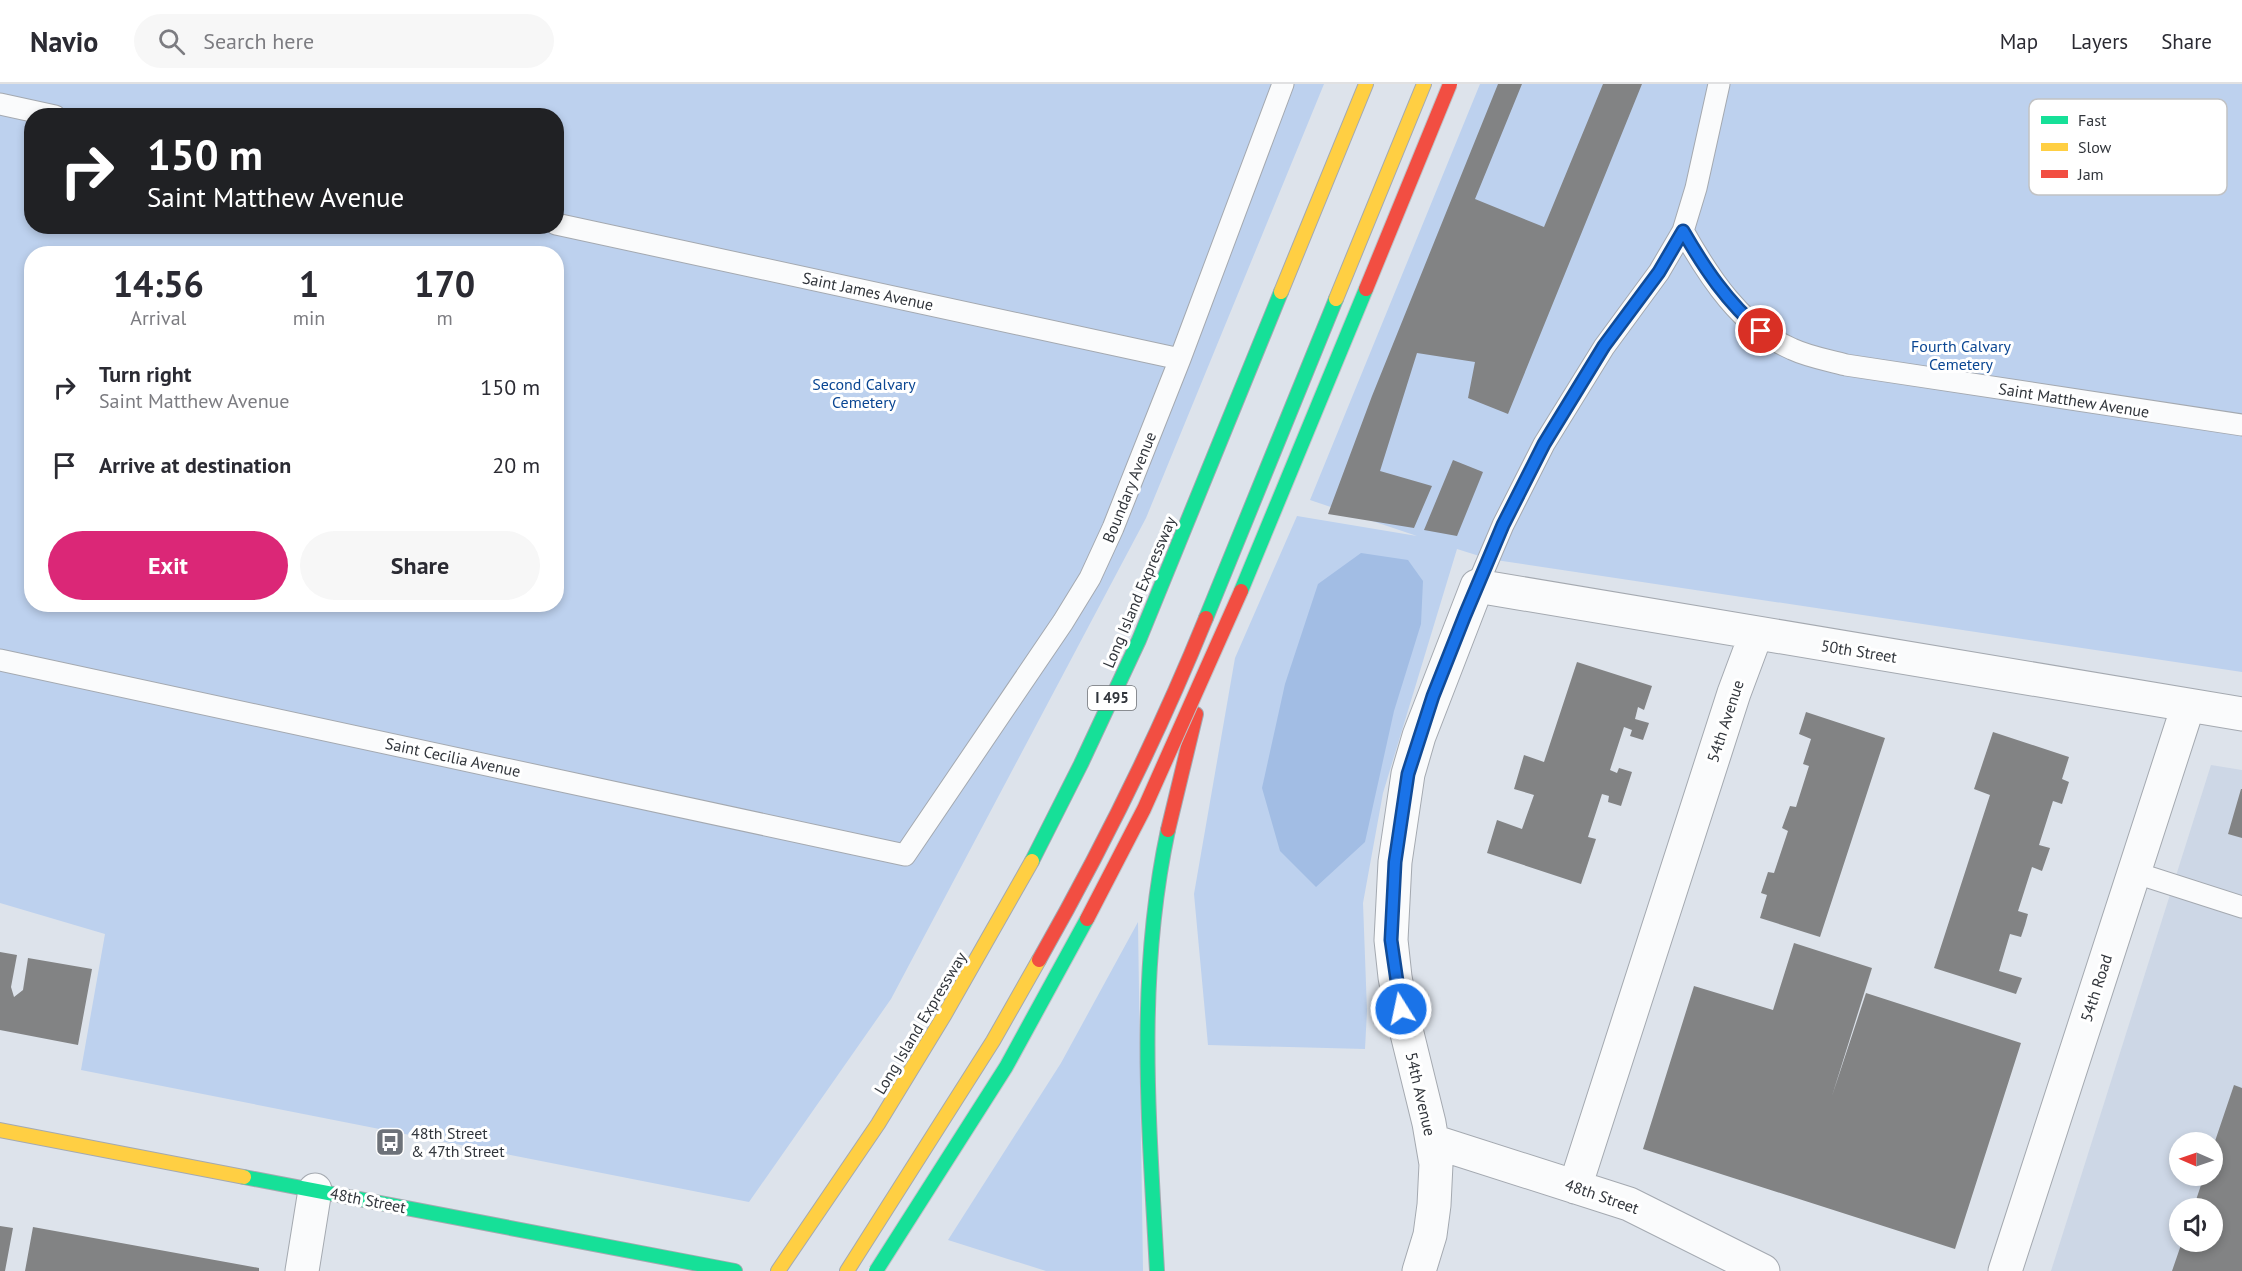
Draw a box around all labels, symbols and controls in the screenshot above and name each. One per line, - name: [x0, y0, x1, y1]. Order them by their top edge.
- search box: [134, 14, 554, 68]
- text: Navio: [30, 23, 98, 60]
- icon: search: [155, 25, 188, 58]
- text: Search here: [203, 27, 314, 55]
- text: Map: [2000, 28, 2038, 55]
- text: Layers: [2071, 28, 2128, 55]
- text: Share: [2161, 28, 2212, 55]
- legend: [2029, 99, 2227, 195]
- text: Fast: [2078, 110, 2107, 130]
- text: 150 m: [147, 127, 263, 182]
- icon: right: [48, 132, 126, 210]
- text: Slow: [2078, 137, 2112, 157]
- text: Jam: [2077, 164, 2104, 184]
- text: Saint Matthew Avenue: [147, 180, 404, 214]
- text: 14:56: [113, 260, 204, 307]
- text: 1: [299, 260, 319, 307]
- text: 170: [414, 260, 475, 307]
- street label: Saint James Avenue: [801, 267, 935, 315]
- text: Arrival: [130, 305, 186, 331]
- text: min: [293, 305, 325, 331]
- text: m: [437, 305, 453, 331]
- pin: [1735, 305, 1786, 356]
- icon: arrive: [1744, 314, 1777, 347]
- park label: Fourth Calvary Cemetery: [1911, 336, 2011, 374]
- text: Turn right: [99, 360, 191, 388]
- icon: right: [48, 371, 81, 404]
- text: 150 m: [480, 373, 540, 401]
- park label: Second Calvary Cemetery: [812, 374, 916, 412]
- street label: Saint Matthew Avenue: [1997, 378, 2151, 422]
- text: Saint Matthew Avenue: [99, 388, 290, 414]
- street label: Boundary Avenue: [1098, 429, 1160, 545]
- icon: arrive: [48, 449, 81, 482]
- text: Arrive at destination: [99, 451, 291, 479]
- text: 20 m: [492, 451, 540, 479]
- street label: Long Island Expressway: [1098, 513, 1180, 671]
- button: Exit: [48, 531, 288, 600]
- button: Share: [300, 531, 540, 600]
- street label: 50th Street: [1820, 635, 1899, 667]
- street label: 54th Avenue: [1702, 677, 1748, 765]
- road number: I 495: [1088, 686, 1136, 710]
- street label: Saint Cecilia Avenue: [384, 733, 522, 781]
- street label: Long Island Expressway: [869, 948, 971, 1098]
- street label: 54th Road: [2076, 952, 2116, 1024]
- position arrow: [1369, 977, 1433, 1041]
- street label: 54th Avenue: [1402, 1050, 1440, 1138]
- place label: 48th Street & 47th Street: [411, 1123, 505, 1161]
- bus stop icon: 48th Street & 47th Street: [374, 1126, 406, 1158]
- north arrow: [2169, 1132, 2223, 1186]
- map controls: [2169, 1132, 2223, 1252]
- street label: 48th Street: [1562, 1174, 1642, 1218]
- street label: 48th Street: [328, 1183, 408, 1217]
- button: sound: [2169, 1198, 2223, 1252]

